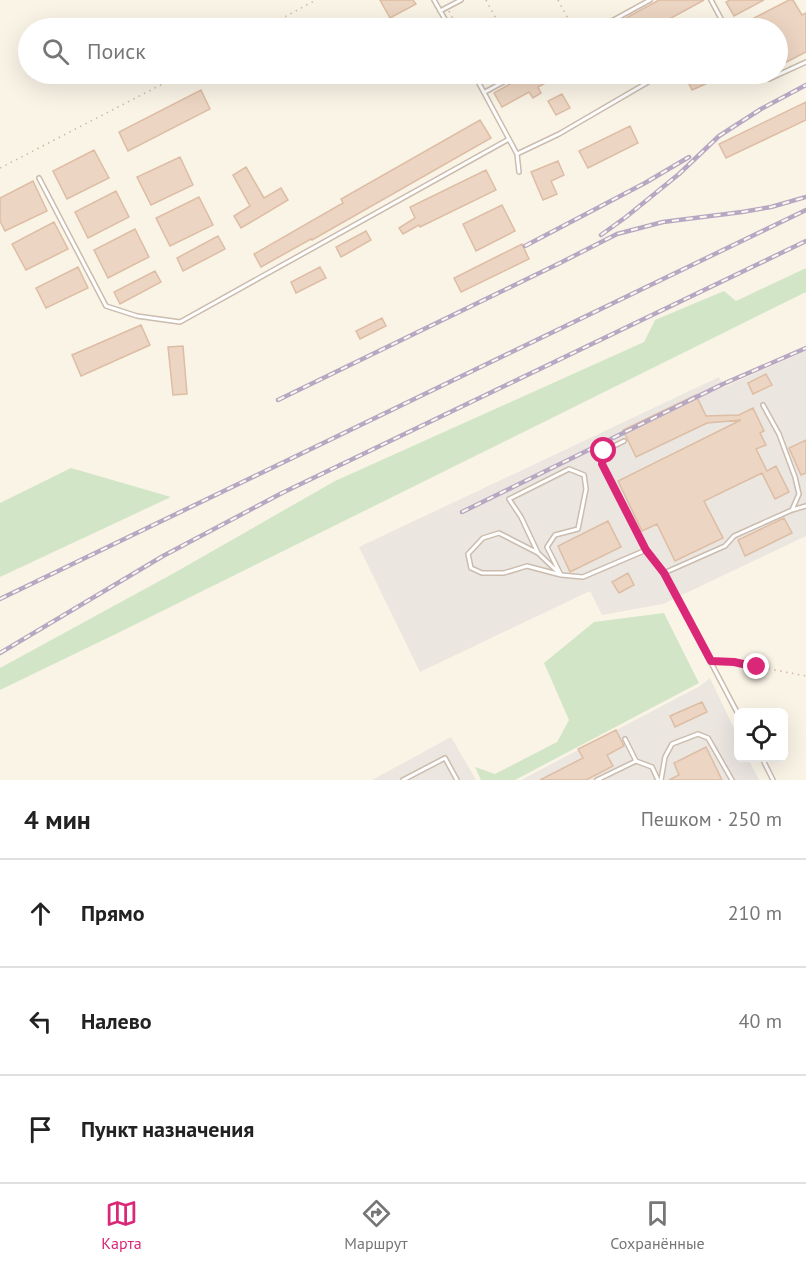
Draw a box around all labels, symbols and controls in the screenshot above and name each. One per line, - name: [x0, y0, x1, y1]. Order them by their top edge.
- search box: [18, 18, 788, 84]
- icon: search: [39, 35, 72, 68]
- text: Поиск: [87, 37, 146, 65]
- route start: [590, 437, 616, 463]
- route end: [743, 653, 769, 679]
- map controls: [734, 708, 788, 762]
- button: locate: [734, 708, 788, 762]
- text: 4 мин: [24, 803, 91, 836]
- text: Пешком · 250 m: [641, 806, 782, 832]
- icon: ahead: [24, 897, 57, 930]
- text: Прямо: [81, 899, 144, 927]
- text: 210 m: [728, 900, 782, 926]
- icon: left: [24, 1005, 57, 1038]
- text: Налево: [81, 1007, 152, 1035]
- text: 40 m: [739, 1008, 782, 1034]
- icon: arrive: [24, 1113, 57, 1146]
- text: Пункт назначения: [81, 1115, 254, 1143]
- tab: Карта: [101, 1197, 142, 1253]
- tab: Маршрут: [344, 1197, 408, 1253]
- tab: Сохранённые: [610, 1197, 705, 1253]

